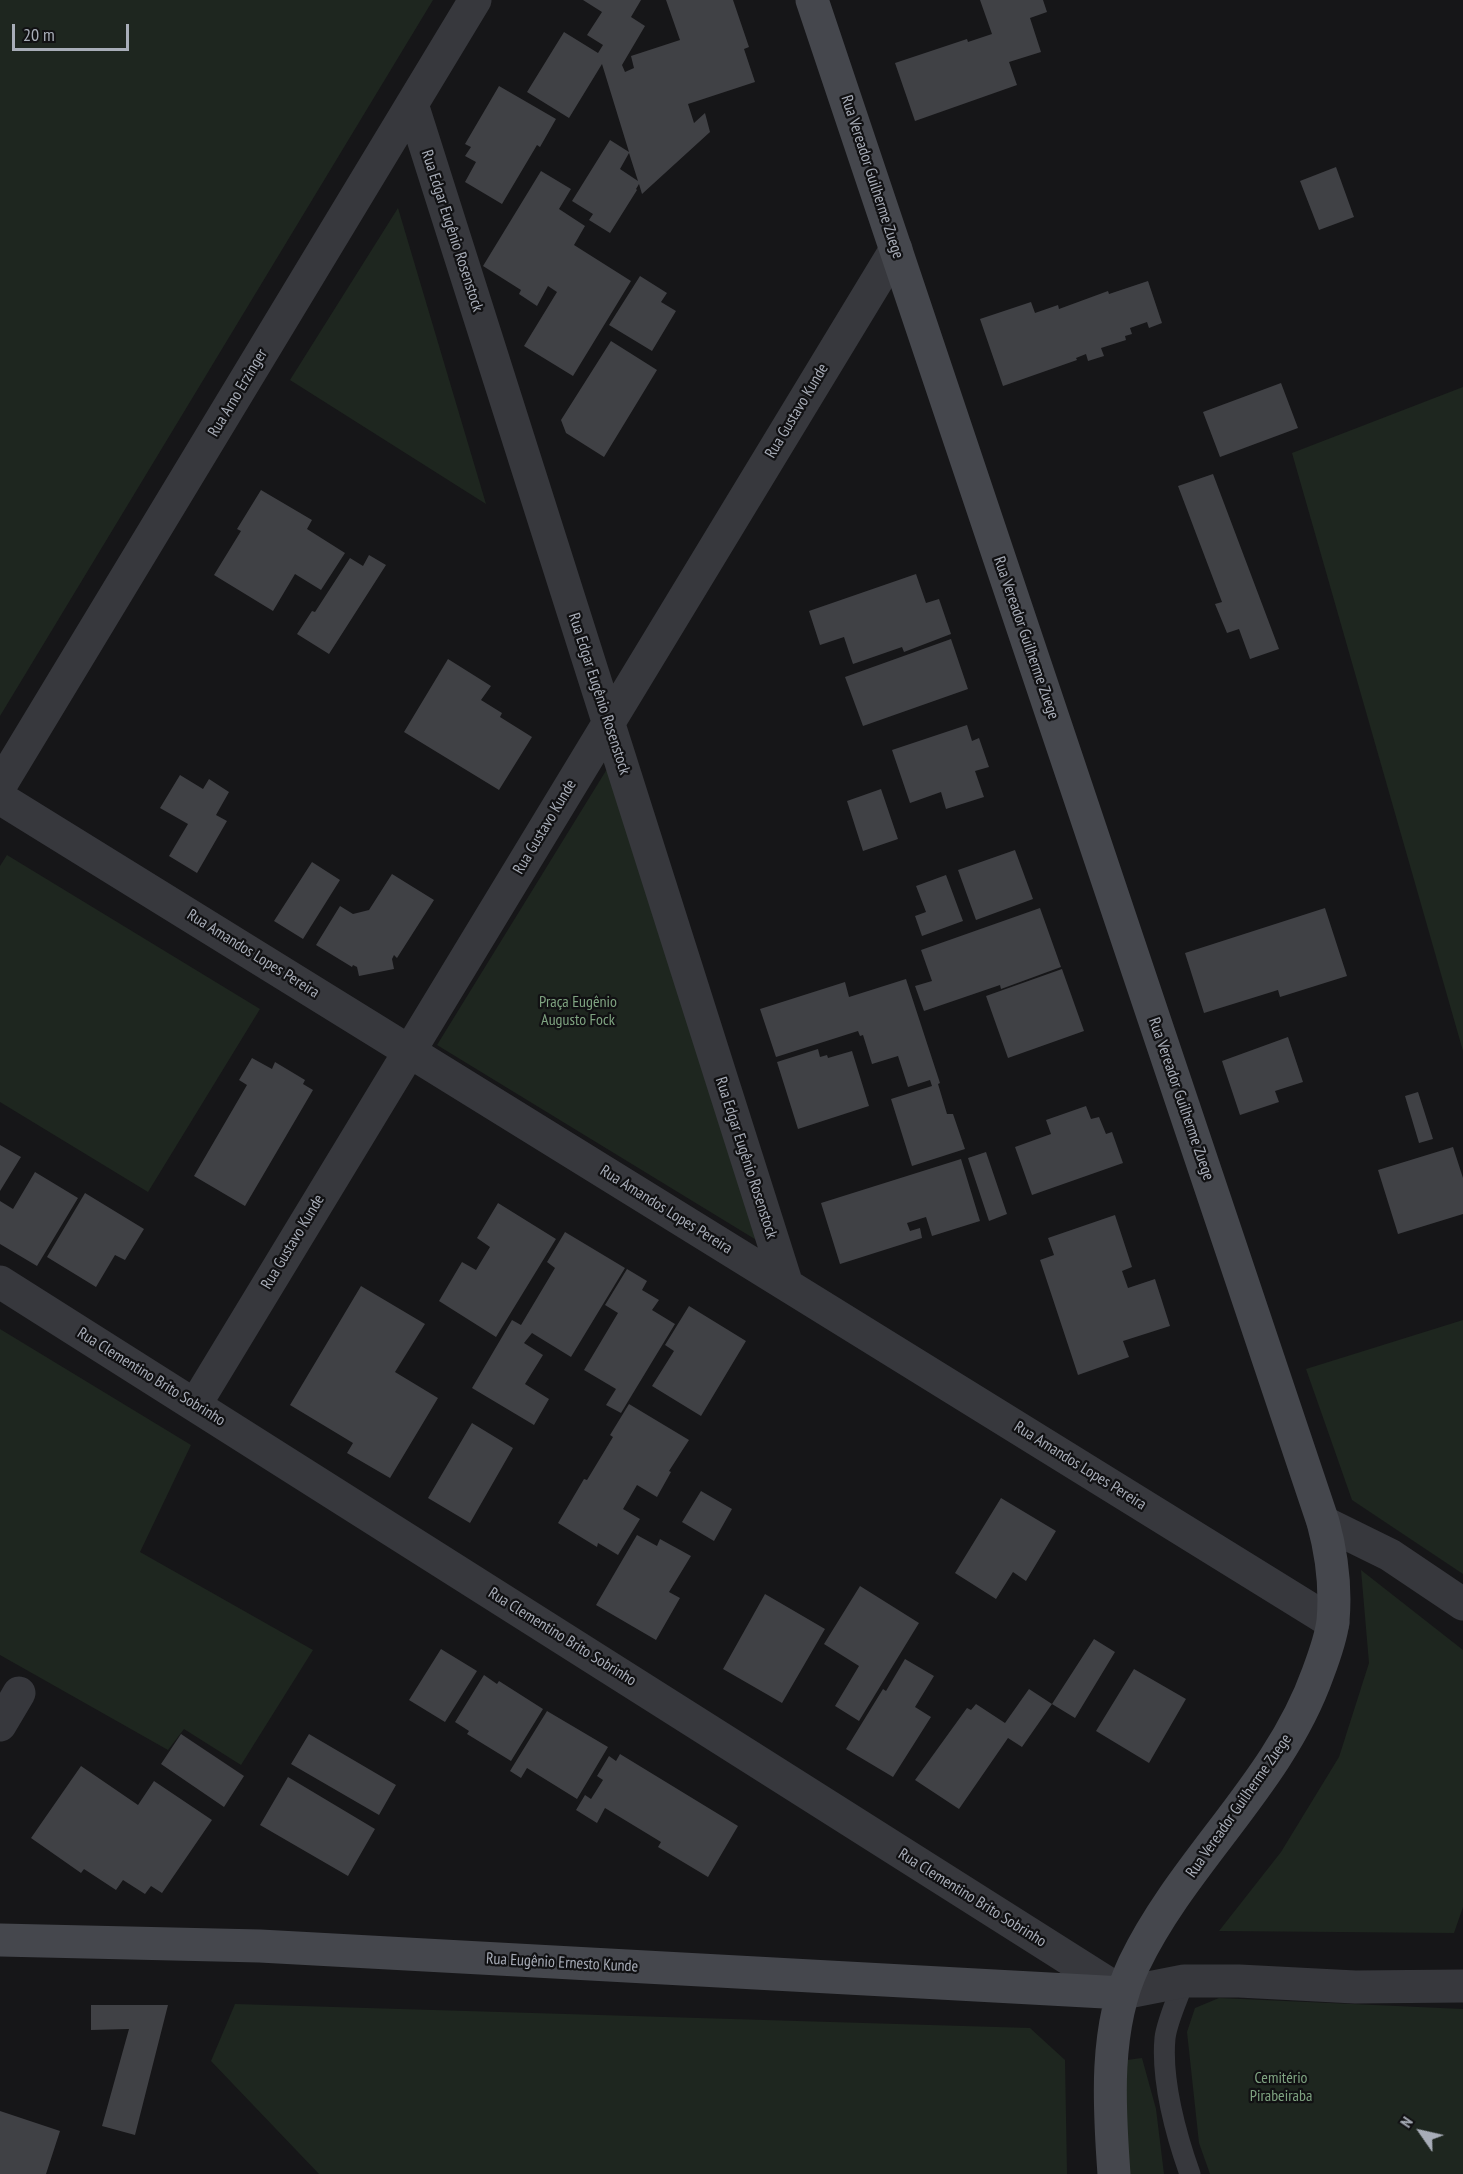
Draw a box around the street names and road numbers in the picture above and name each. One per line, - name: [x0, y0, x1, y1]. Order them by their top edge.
- street label: Rua Vereador Guilherme Zuege: [836, 93, 908, 261]
- street label: Rua Edgar Eugênio Rosenstock: [417, 148, 487, 314]
- street label: Rua Arno Erzinger: [204, 346, 272, 440]
- street label: Rua Gustavo Kunde: [761, 360, 833, 462]
- street label: Rua Vereador Guilherme Zuege: [989, 554, 1063, 722]
- street label: Rua Edgar Eugênio Rosenstock: [564, 611, 634, 777]
- street label: Rua Gustavo Kunde: [509, 776, 581, 878]
- street label: Rua Amandos Lopes Pereira: [183, 906, 323, 1002]
- street label: Rua Vereador Guilherme Zuege: [1144, 1015, 1218, 1183]
- street label: Rua Edgar Eugênio Rosenstock: [711, 1075, 781, 1241]
- street label: Rua Amandos Lopes Pereira: [596, 1162, 736, 1258]
- street label: Rua Gustavo Kunde: [257, 1191, 329, 1293]
- street label: Rua Clementino Brito Sobrinho: [73, 1324, 229, 1430]
- street label: Rua Amandos Lopes Pereira: [1010, 1418, 1150, 1514]
- street label: Rua Clementino Brito Sobrinho: [484, 1584, 640, 1690]
- street label: Rua Vereador Guilherme Zuege: [1182, 1731, 1296, 1881]
- street label: Rua Clementino Brito Sobrinho: [894, 1845, 1050, 1951]
- street label: Rua Eugênio Ernesto Kunde: [485, 1949, 639, 1977]

